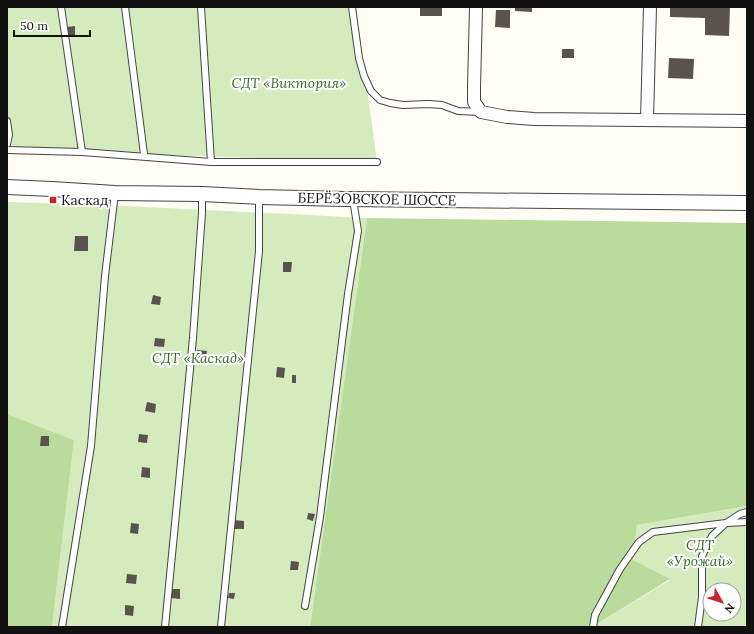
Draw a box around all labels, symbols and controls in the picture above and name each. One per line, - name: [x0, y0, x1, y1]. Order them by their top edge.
- scale bar: [14, 12, 90, 38]
- text: 50 m: [20, 18, 48, 33]
- park label: СДТ «Виктория»: [232, 74, 346, 92]
- street label: БЕРЁЗОВСКОЕ ШОССЕ: [298, 189, 457, 209]
- place label: Каскад: [61, 191, 108, 209]
- marker: Каскад: [48, 195, 58, 205]
- park label: СДТ «Каскад»: [152, 349, 244, 367]
- park label: СДТ «Урожай»: [667, 536, 733, 570]
- north arrow: [702, 582, 742, 622]
- text: N: [721, 601, 738, 616]

